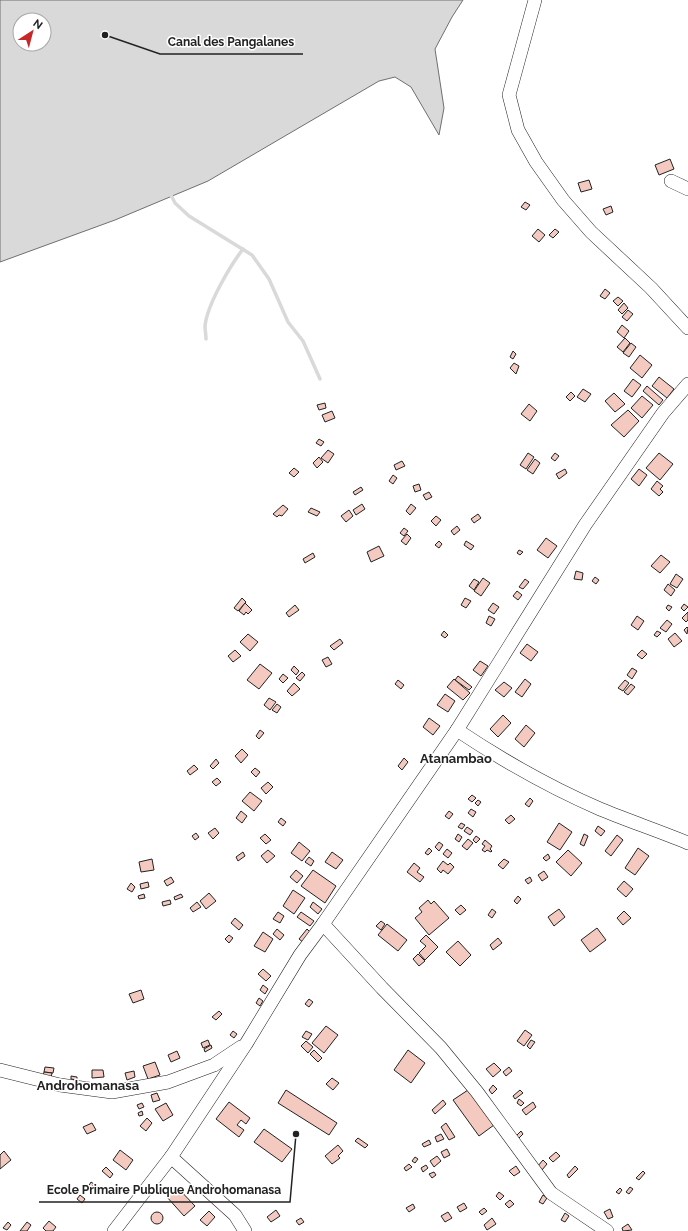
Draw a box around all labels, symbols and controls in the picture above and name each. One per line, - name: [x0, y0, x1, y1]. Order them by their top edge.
- north arrow: [12, 12, 52, 52]
- text: N: [30, 17, 45, 32]
- callout: Canal des Pangalanes: [160, 30, 303, 54]
- text: Canal des Pangalanes: [168, 35, 294, 49]
- district label: Atanambao: [420, 751, 492, 766]
- district label: Androhomanasa: [37, 1078, 140, 1093]
- callout: Ecole Primaire Publique Androhomanasa: [39, 1178, 290, 1202]
- text: Ecole Primaire Publique Androhomanasa: [47, 1183, 281, 1197]

